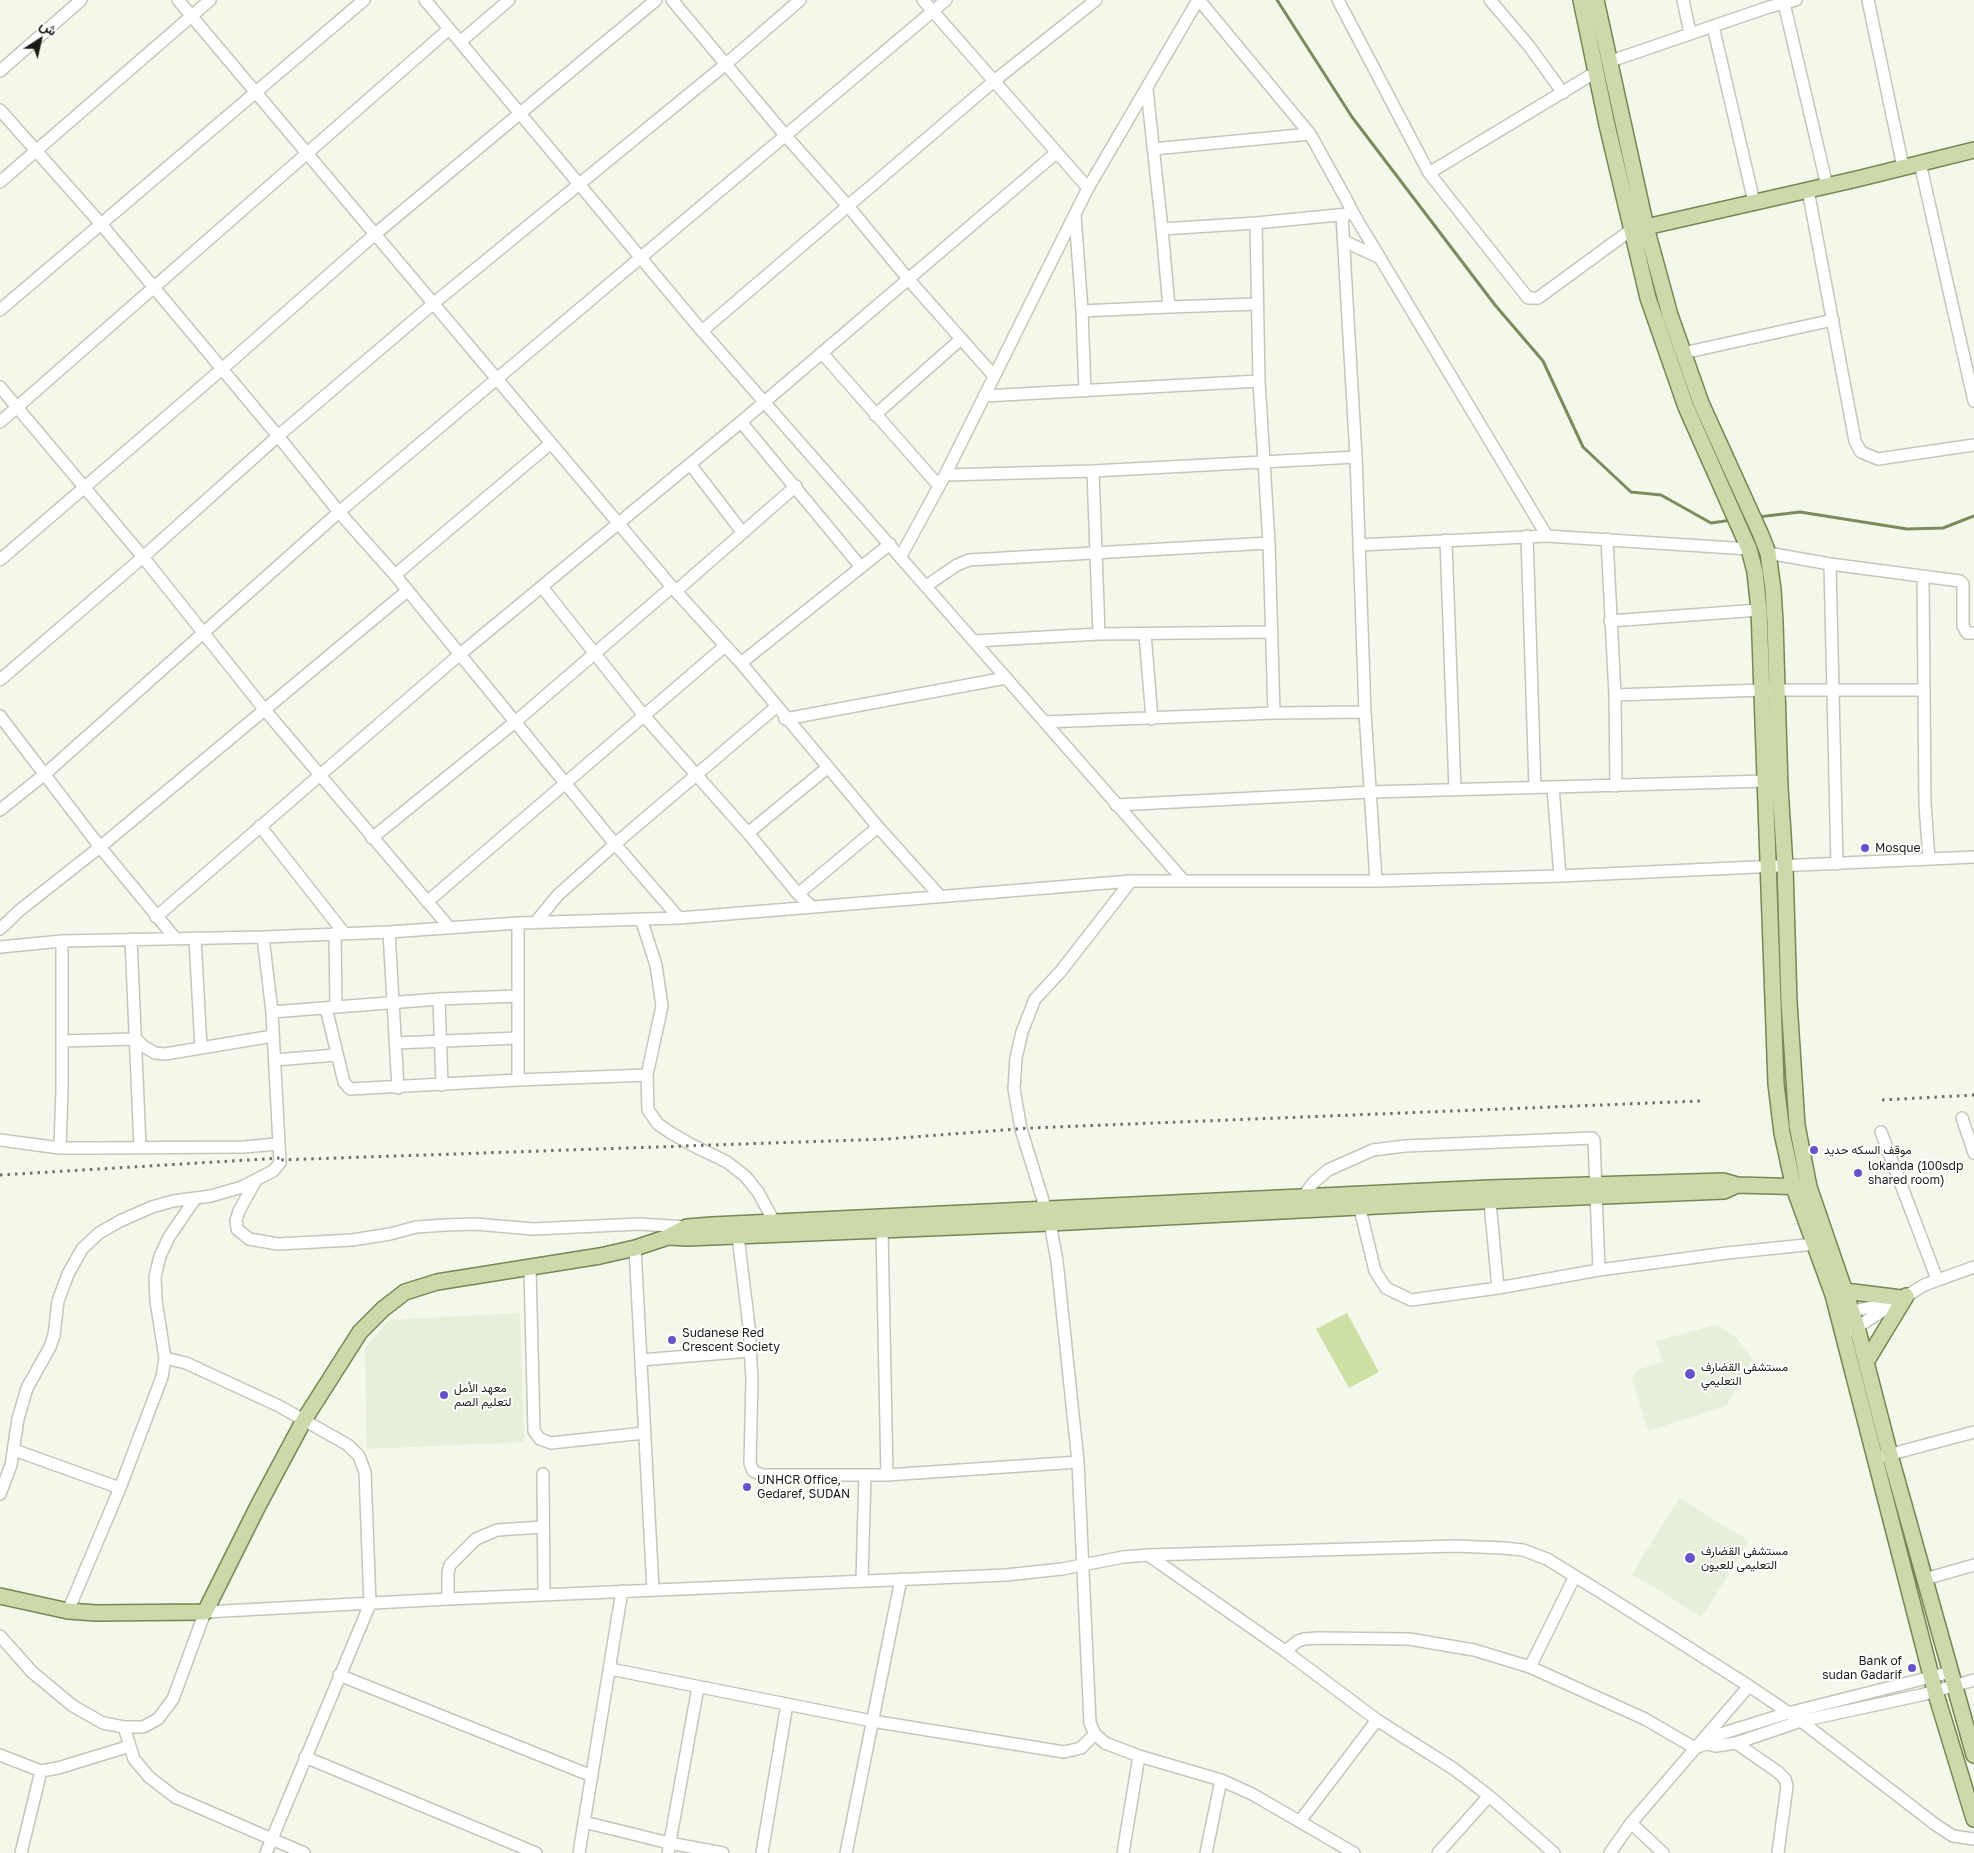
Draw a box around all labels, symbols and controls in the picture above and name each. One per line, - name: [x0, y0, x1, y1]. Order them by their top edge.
- north arrow: [15, 15, 65, 65]
- text: ش: [37, 16, 61, 39]
- place label: Mosque: [1875, 841, 1920, 855]
- marker: Mosque: [1859, 842, 1871, 854]
- place label: موقف السكه حديد: [1824, 1143, 1912, 1157]
- marker: موقف السكه حديد: [1808, 1144, 1820, 1156]
- place label: lokanda (100sdp shared room): [1868, 1159, 1963, 1187]
- marker: lokanda (100sdp shared room): [1852, 1167, 1864, 1179]
- place label: Sudanese Red Crescent Society: [682, 1326, 780, 1354]
- marker: Sudanese Red Crescent Society: [666, 1334, 678, 1346]
- place label: مستشفى القضارف التعليمي: [1701, 1360, 1788, 1388]
- marker: مستشفى القضارف التعليمي: [1683, 1367, 1697, 1381]
- place label: معهد الأمل لتعليم الصم: [454, 1381, 512, 1409]
- marker: معهد الأمل لتعليم الصم: [438, 1389, 450, 1401]
- place label: UNHCR Office, Gedaref, SUDAN: [757, 1473, 850, 1501]
- marker: UNHCR Office, Gedaref, SUDAN: [741, 1481, 753, 1493]
- place label: مستشفى القضارف التعليمى للعيون: [1701, 1544, 1788, 1572]
- marker: مستشفى القضارف التعليمى للعيون: [1683, 1551, 1697, 1565]
- place label: Bank of sudan Gadarif: [1822, 1654, 1902, 1682]
- marker: Bank of sudan Gadarif: [1906, 1662, 1918, 1674]

